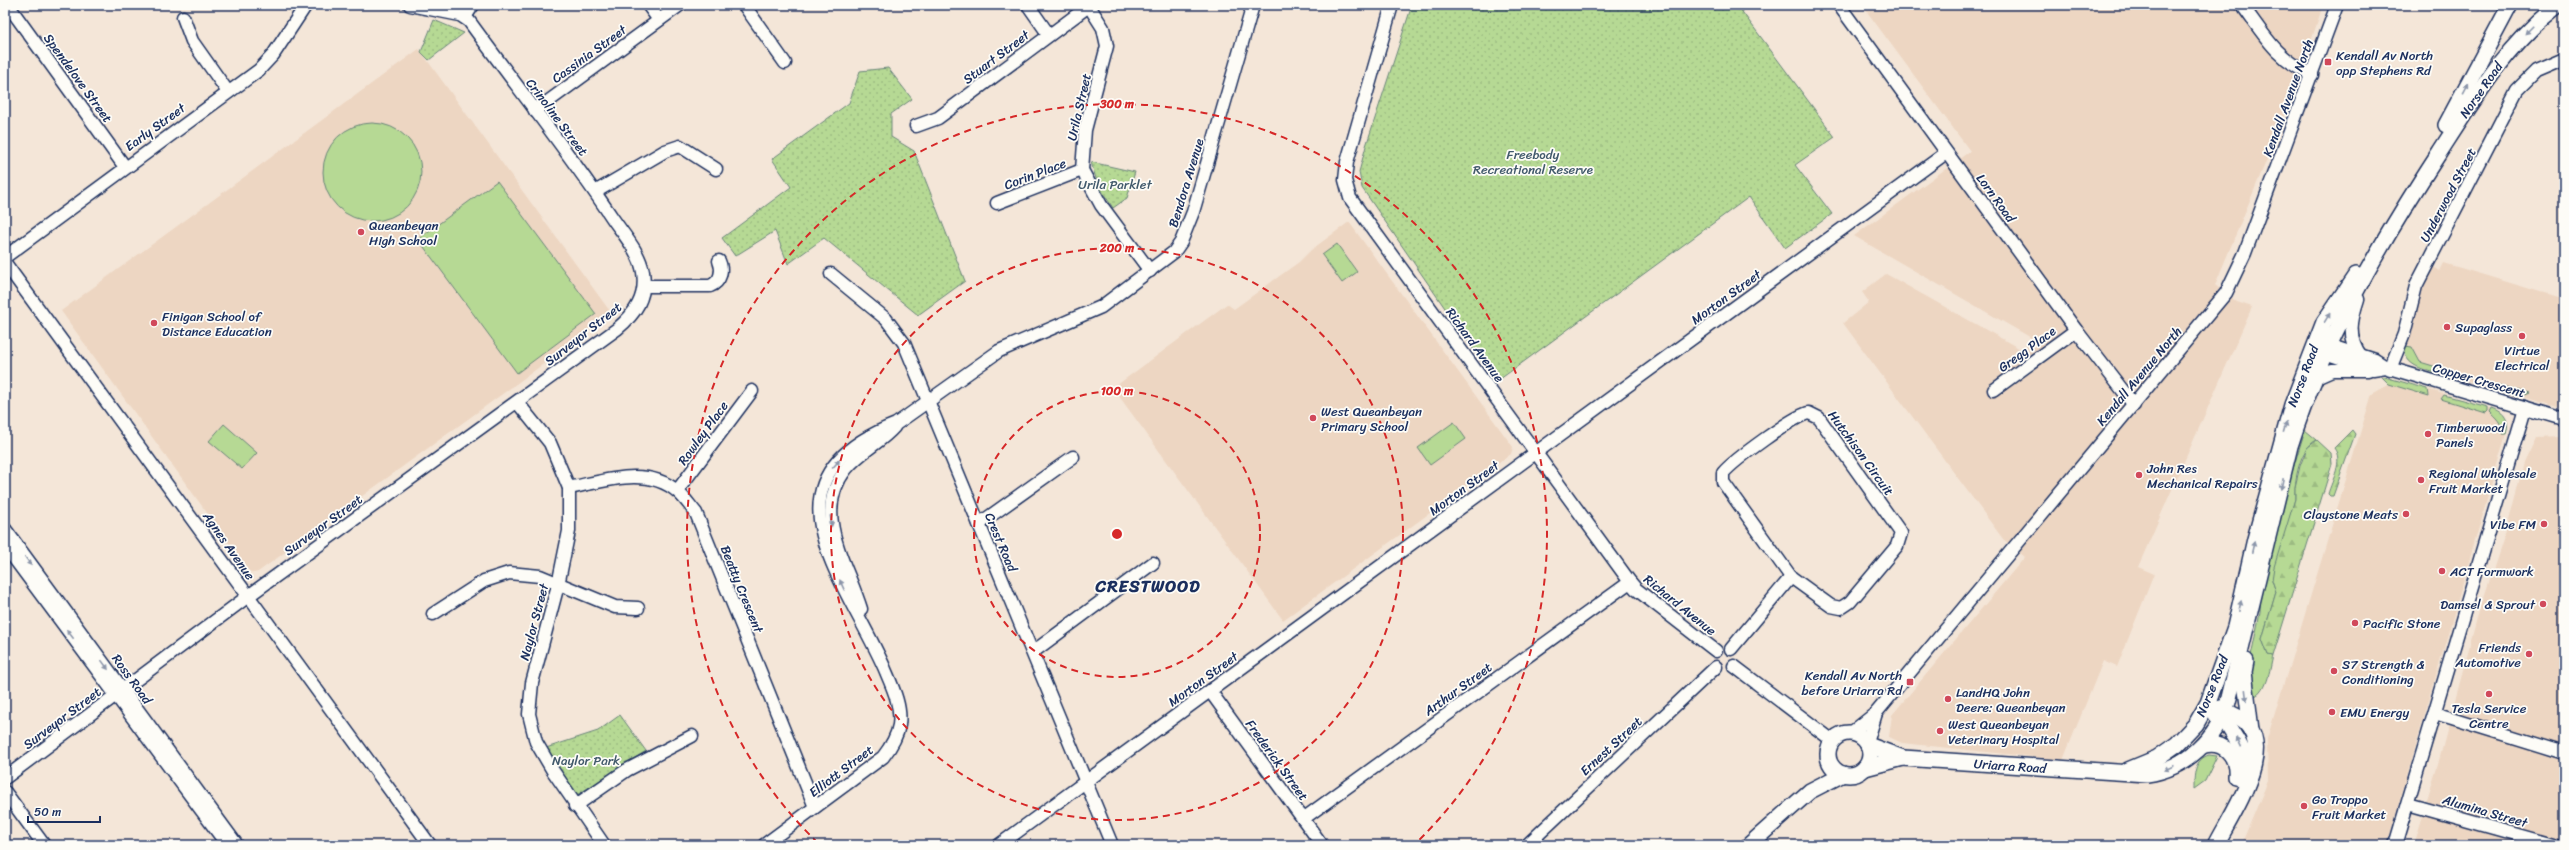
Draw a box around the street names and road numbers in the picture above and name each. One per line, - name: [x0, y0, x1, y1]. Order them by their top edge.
- street label: Cassinia Street: [547, 18, 632, 89]
- street label: Stuart Street: [958, 24, 1035, 90]
- street label: Spendelove Street: [38, 28, 119, 128]
- street label: Kendall Avenue North: [2256, 36, 2320, 160]
- street label: Norse Road: [2453, 56, 2510, 123]
- street label: Urila Street: [1060, 71, 1098, 143]
- street label: Crinoline Street: [520, 73, 594, 161]
- street label: Early Street: [120, 97, 191, 157]
- street label: Bendora Avenue: [1162, 136, 1210, 230]
- street label: Underwood Street: [2413, 143, 2483, 247]
- street label: Corin Place: [1001, 151, 1070, 196]
- street label: Lorn Road: [1970, 169, 2022, 228]
- street label: Morton Street: [1686, 263, 1767, 331]
- street label: Surveyor Street: [539, 296, 627, 372]
- street label: Richard Avenue: [1440, 302, 1510, 388]
- street label: Gregg Place: [1993, 320, 2061, 378]
- street label: Kendall Avenue North: [2090, 321, 2188, 431]
- street label: Norse Road: [2281, 341, 2326, 410]
- street label: Copper Crescent: [2430, 356, 2528, 404]
- street label: Rowley Place: [672, 396, 735, 470]
- street label: Hutchison Circuit: [1822, 405, 1900, 501]
- street label: Morton Street: [1424, 454, 1505, 522]
- street label: Surveyor Street: [279, 488, 368, 562]
- street label: Agnes Avenue: [196, 506, 261, 585]
- street label: Crest Road: [978, 509, 1024, 576]
- street label: Beatty Crescent: [714, 542, 770, 637]
- street label: Richard Avenue: [1638, 568, 1722, 642]
- street label: Naylor Street: [513, 580, 555, 663]
- street label: Morton Street: [1163, 645, 1244, 713]
- street label: Ross Road: [106, 649, 159, 710]
- street label: Norse Road: [2189, 651, 2235, 720]
- street label: Arthur Street: [1418, 656, 1497, 722]
- street label: Surveyor Street: [18, 681, 106, 755]
- street label: Ernest Street: [1574, 710, 1648, 781]
- street label: Frederick Street: [1239, 714, 1315, 806]
- street label: Elliott Street: [804, 739, 879, 803]
- street label: Uriarra Road: [1973, 752, 2048, 780]
- street label: Alumina Street: [2439, 788, 2531, 834]

